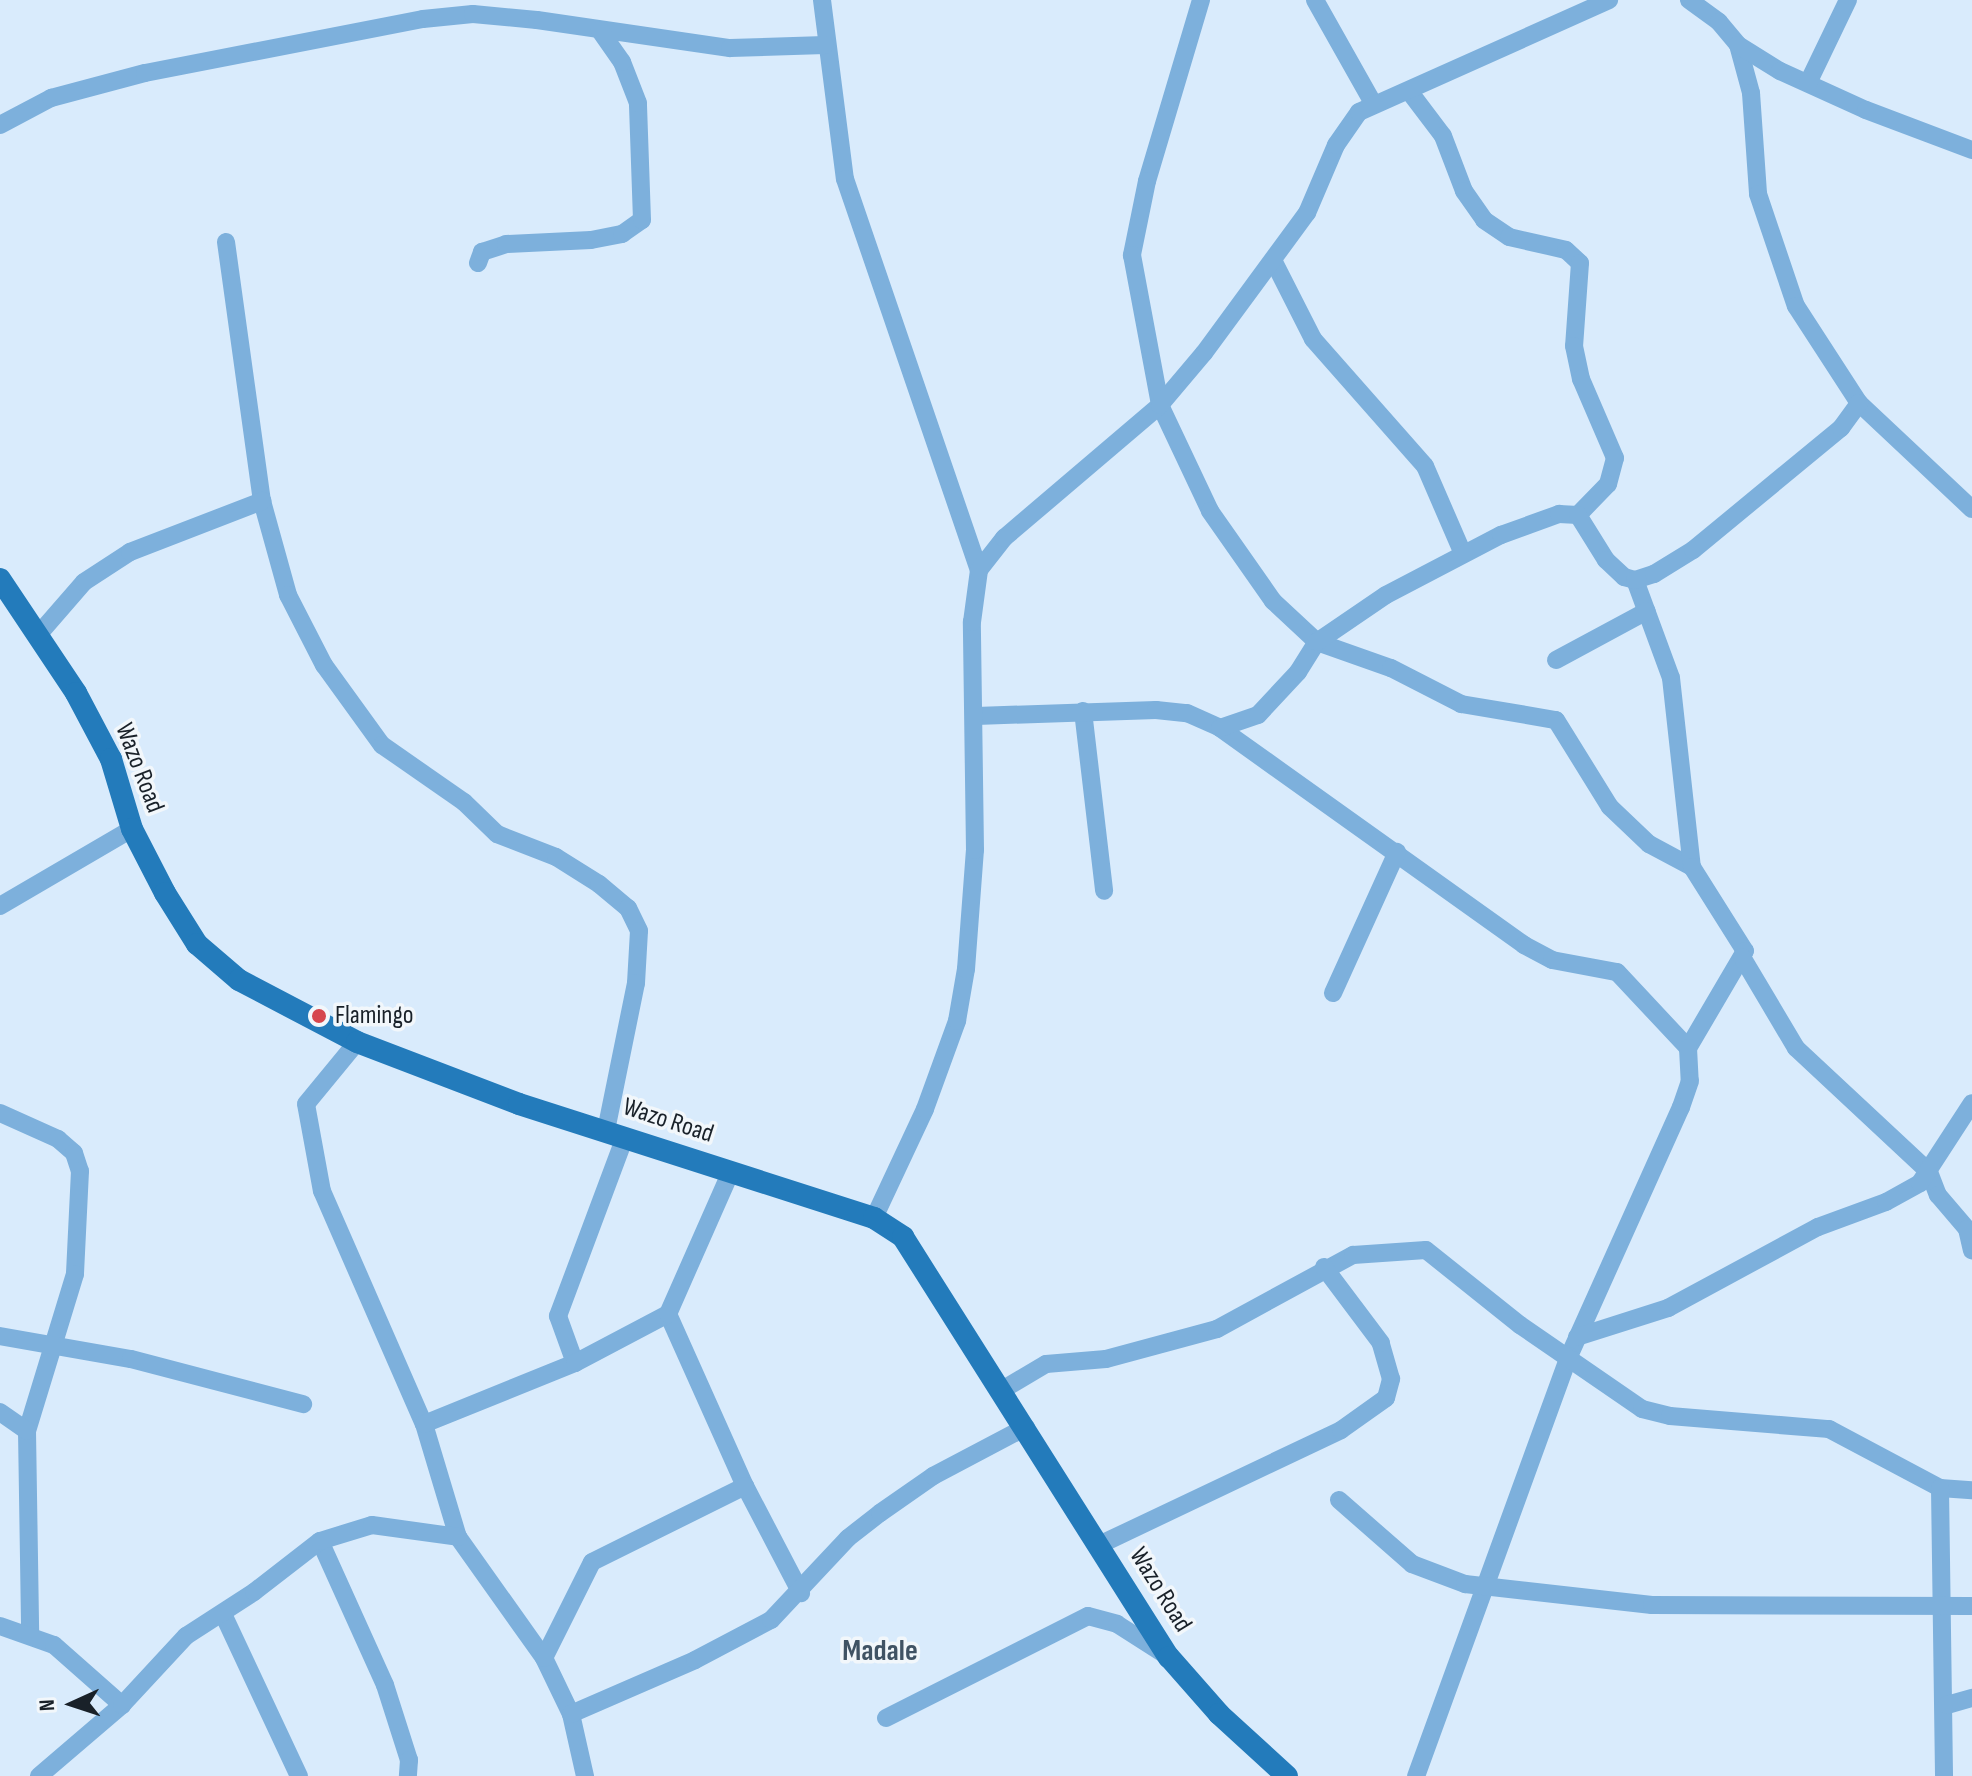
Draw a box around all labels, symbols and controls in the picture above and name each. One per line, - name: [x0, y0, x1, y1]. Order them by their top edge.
- street label: Wazo Road: [108, 719, 170, 817]
- place label: Flamingo: [335, 1000, 413, 1032]
- marker: Flamingo: [310, 1007, 328, 1025]
- street label: Wazo Road: [619, 1092, 717, 1150]
- street label: Wazo Road: [1122, 1542, 1198, 1638]
- district label: Madale: [842, 1633, 918, 1669]
- north arrow: [32, 1664, 112, 1744]
- text: N: [34, 1699, 61, 1712]

